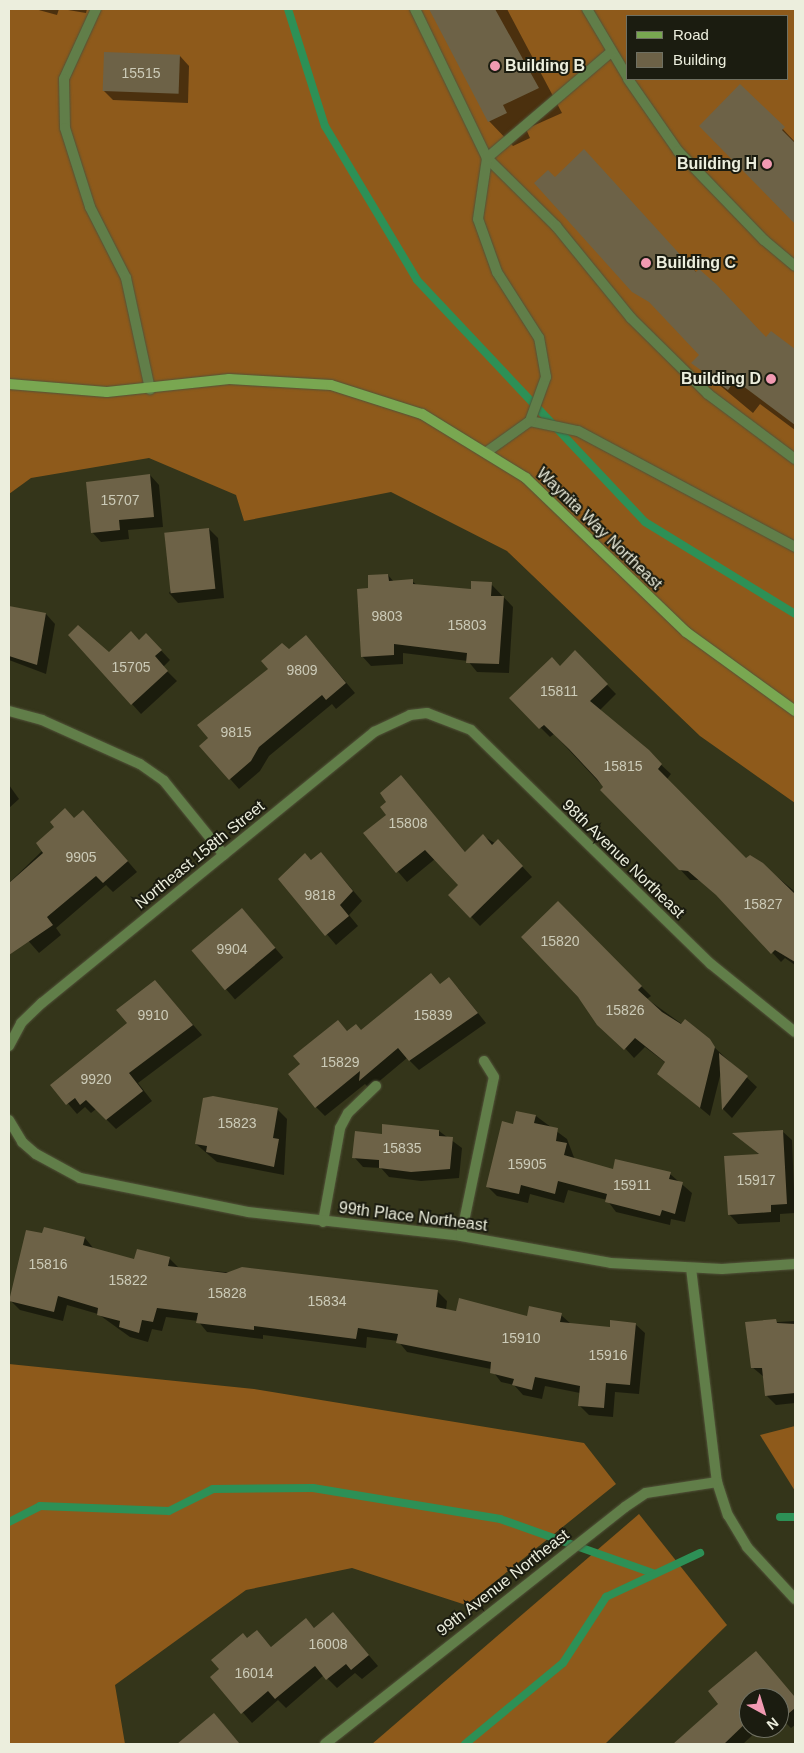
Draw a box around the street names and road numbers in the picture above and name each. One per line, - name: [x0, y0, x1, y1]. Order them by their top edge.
- street label: Waynita Way Northeast: [532, 464, 666, 594]
- street label: 98th Avenue Northeast: [558, 795, 688, 923]
- street label: Northeast 158th Street: [131, 797, 269, 913]
- street label: 99th Place Northeast: [338, 1198, 488, 1236]
- street label: 99th Avenue Northeast: [433, 1525, 573, 1641]

